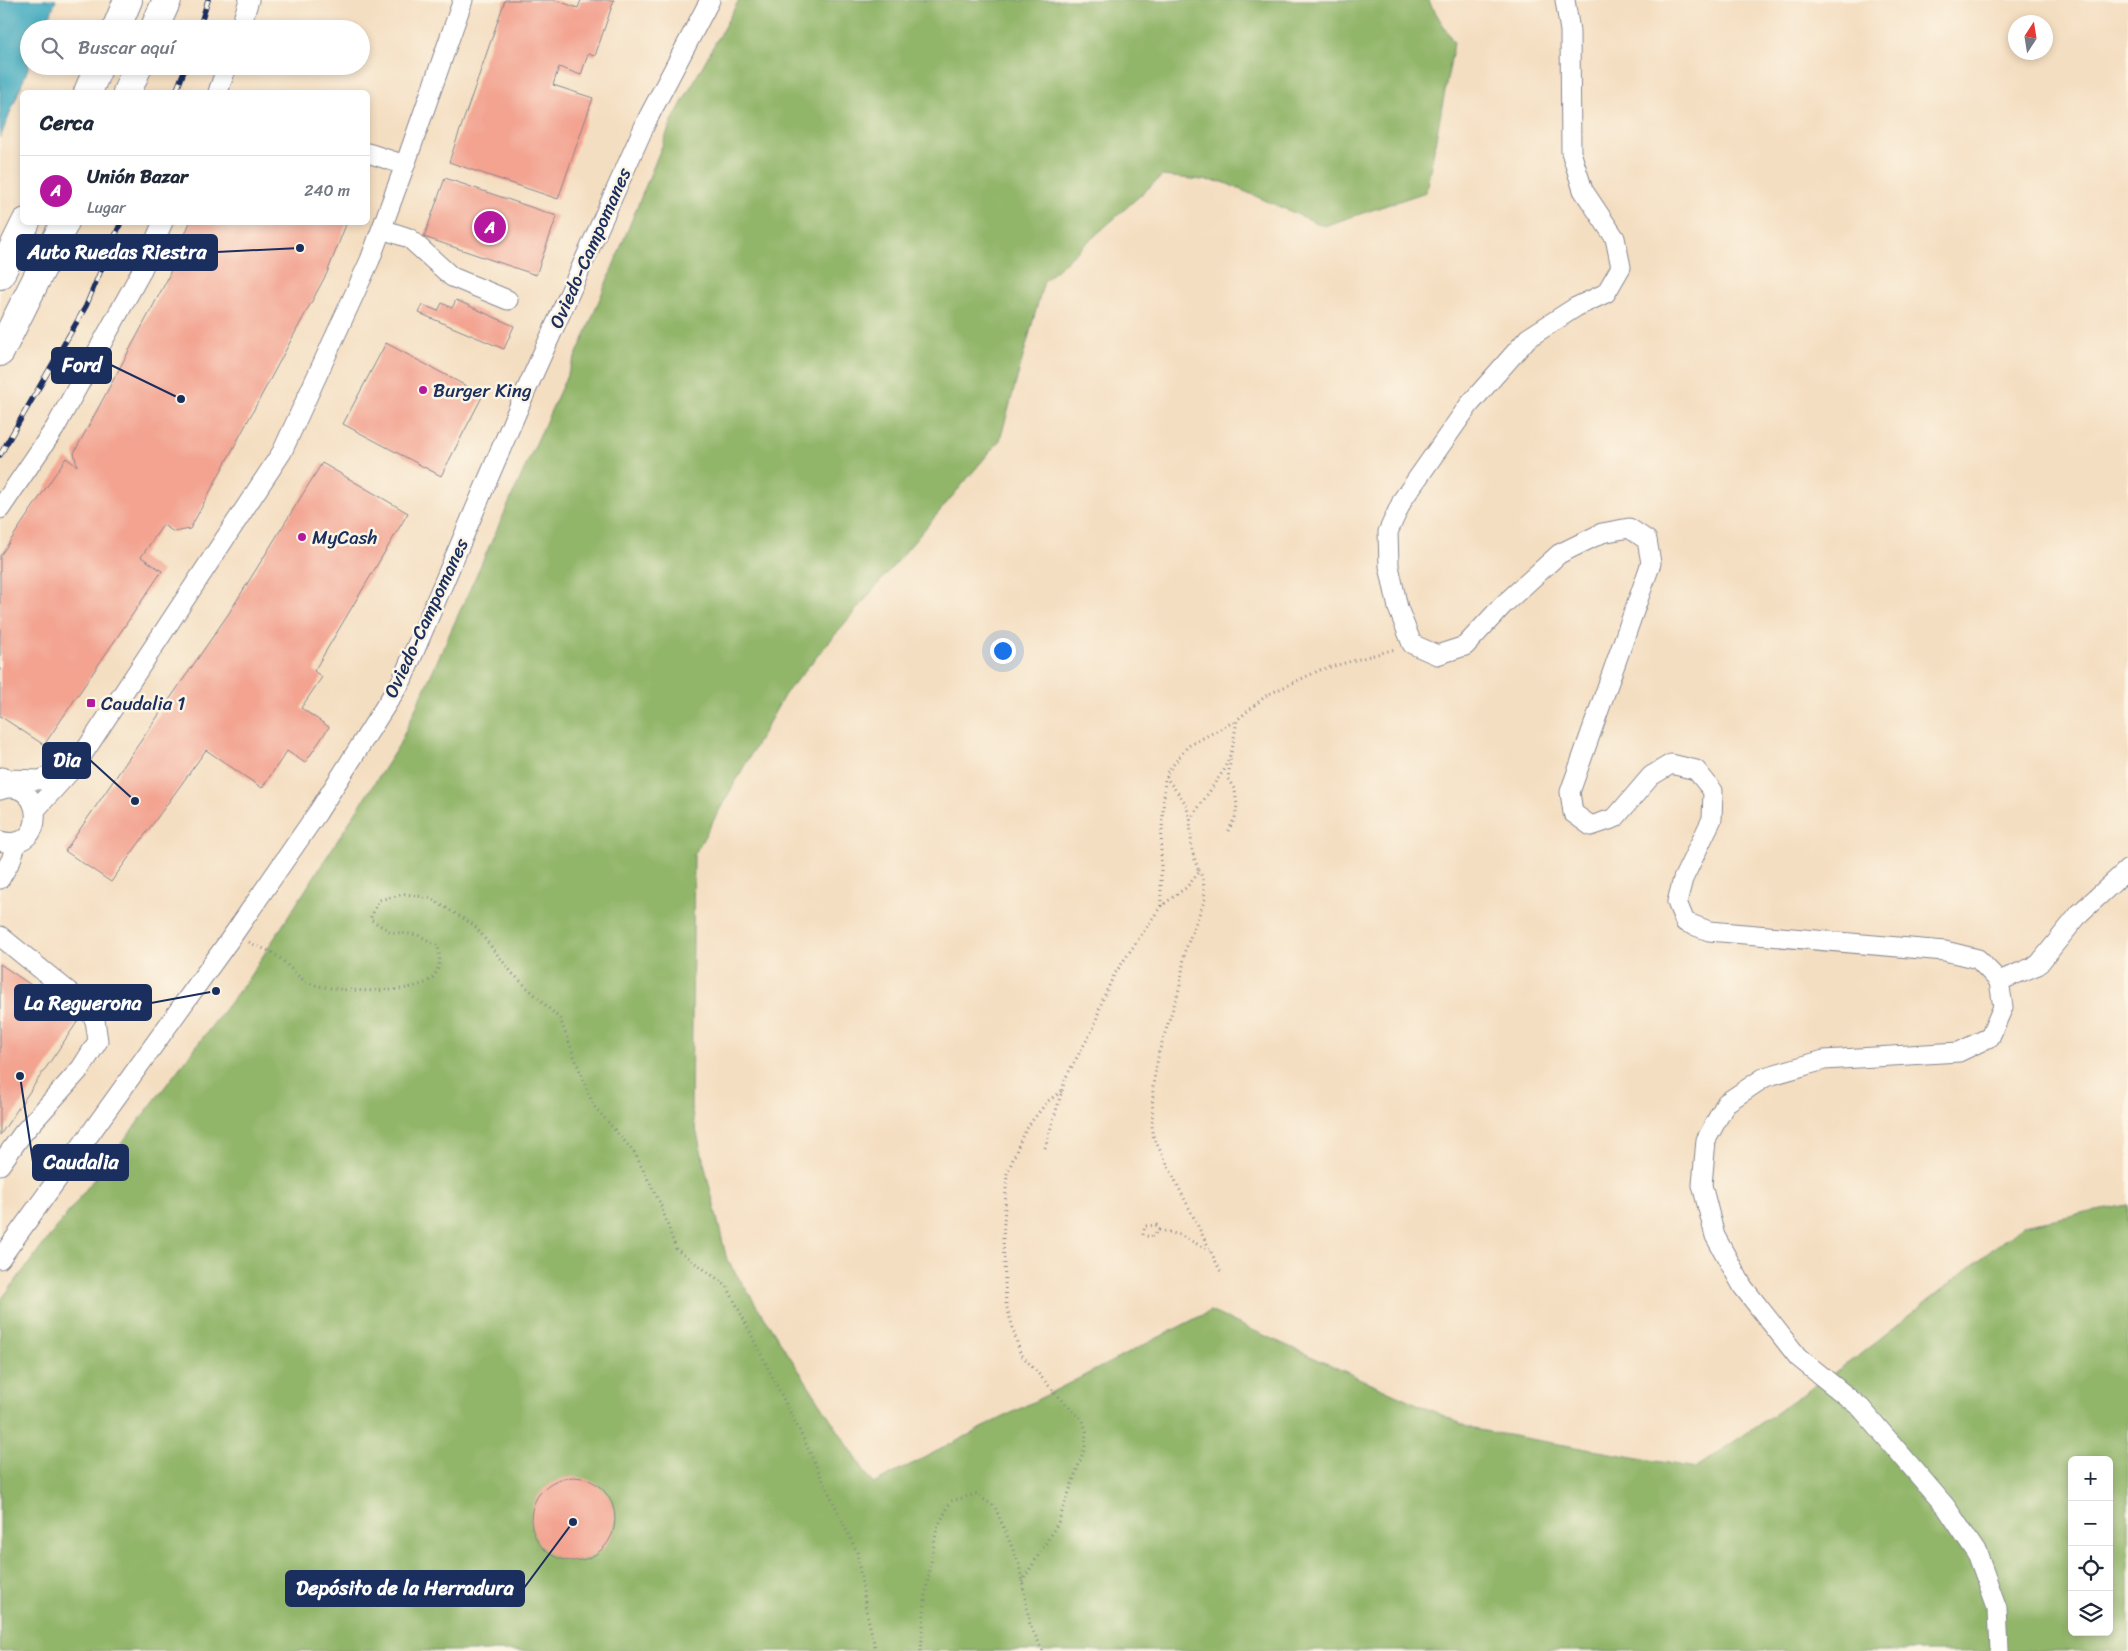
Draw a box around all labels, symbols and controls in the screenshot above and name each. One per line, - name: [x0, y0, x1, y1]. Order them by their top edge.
- north arrow: [2008, 15, 2053, 60]
- search box: [20, 20, 370, 75]
- text: Buscar aquí: [78, 31, 175, 64]
- icon: search: [38, 34, 66, 62]
- text: Cerca: [40, 104, 94, 142]
- text: Unión Bazar: [87, 160, 188, 193]
- street label: Oviedo-Campomanes: [540, 162, 640, 334]
- text: A: [51, 176, 61, 205]
- text: 240 m: [304, 176, 350, 205]
- text: Lugar: [87, 193, 126, 222]
- pin: A: [474, 208, 506, 246]
- callout: Auto Ruedas Riestra: [17, 235, 217, 270]
- text: Auto Ruedas Riestra: [26, 235, 208, 270]
- callout: Ford: [52, 348, 111, 383]
- text: Ford: [61, 348, 103, 383]
- place label: Burger King: [433, 374, 532, 407]
- marker: Burger King: [417, 384, 429, 396]
- place label: MyCash: [312, 521, 377, 554]
- marker: MyCash: [296, 531, 308, 543]
- street label: Oviedo-Campomanes: [374, 532, 478, 703]
- your location: [990, 638, 1016, 664]
- place label: Caudalia 1: [101, 687, 185, 720]
- marker: Caudalia 1: [85, 697, 97, 709]
- callout: Dia: [43, 743, 90, 778]
- text: Dia: [53, 743, 82, 778]
- callout: La Reguerona: [15, 985, 151, 1020]
- text: La Reguerona: [24, 986, 143, 1021]
- callout: Caudalia: [33, 1145, 128, 1180]
- text: Caudalia: [42, 1145, 119, 1180]
- map controls: [2068, 1456, 2113, 1636]
- button: +: [2068, 1456, 2113, 1501]
- button: −: [2068, 1501, 2113, 1546]
- button: locate: [2068, 1546, 2113, 1591]
- callout: Depósito de la Herradura: [286, 1571, 524, 1606]
- text: Depósito de la Herradura: [296, 1571, 515, 1606]
- button: layers: [2068, 1591, 2113, 1636]

